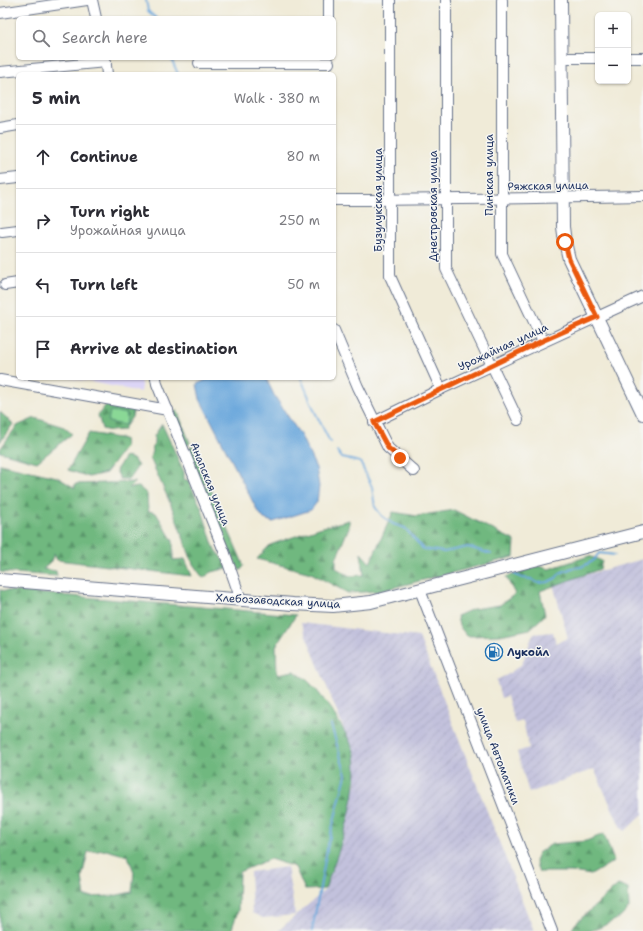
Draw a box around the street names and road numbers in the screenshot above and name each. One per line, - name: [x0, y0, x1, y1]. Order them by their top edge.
- street label: Пинская улица: [482, 134, 497, 216]
- street label: Бузулукская улица: [371, 148, 386, 252]
- street label: Днестровская улица: [426, 150, 441, 262]
- street label: Ряжская улица: [507, 178, 589, 194]
- street label: Урожайная улица: [456, 319, 551, 374]
- street label: Анапская улица: [187, 440, 234, 528]
- street label: Хлебозаводская улица: [215, 590, 341, 612]
- street label: улица Автоматики: [473, 705, 523, 807]

